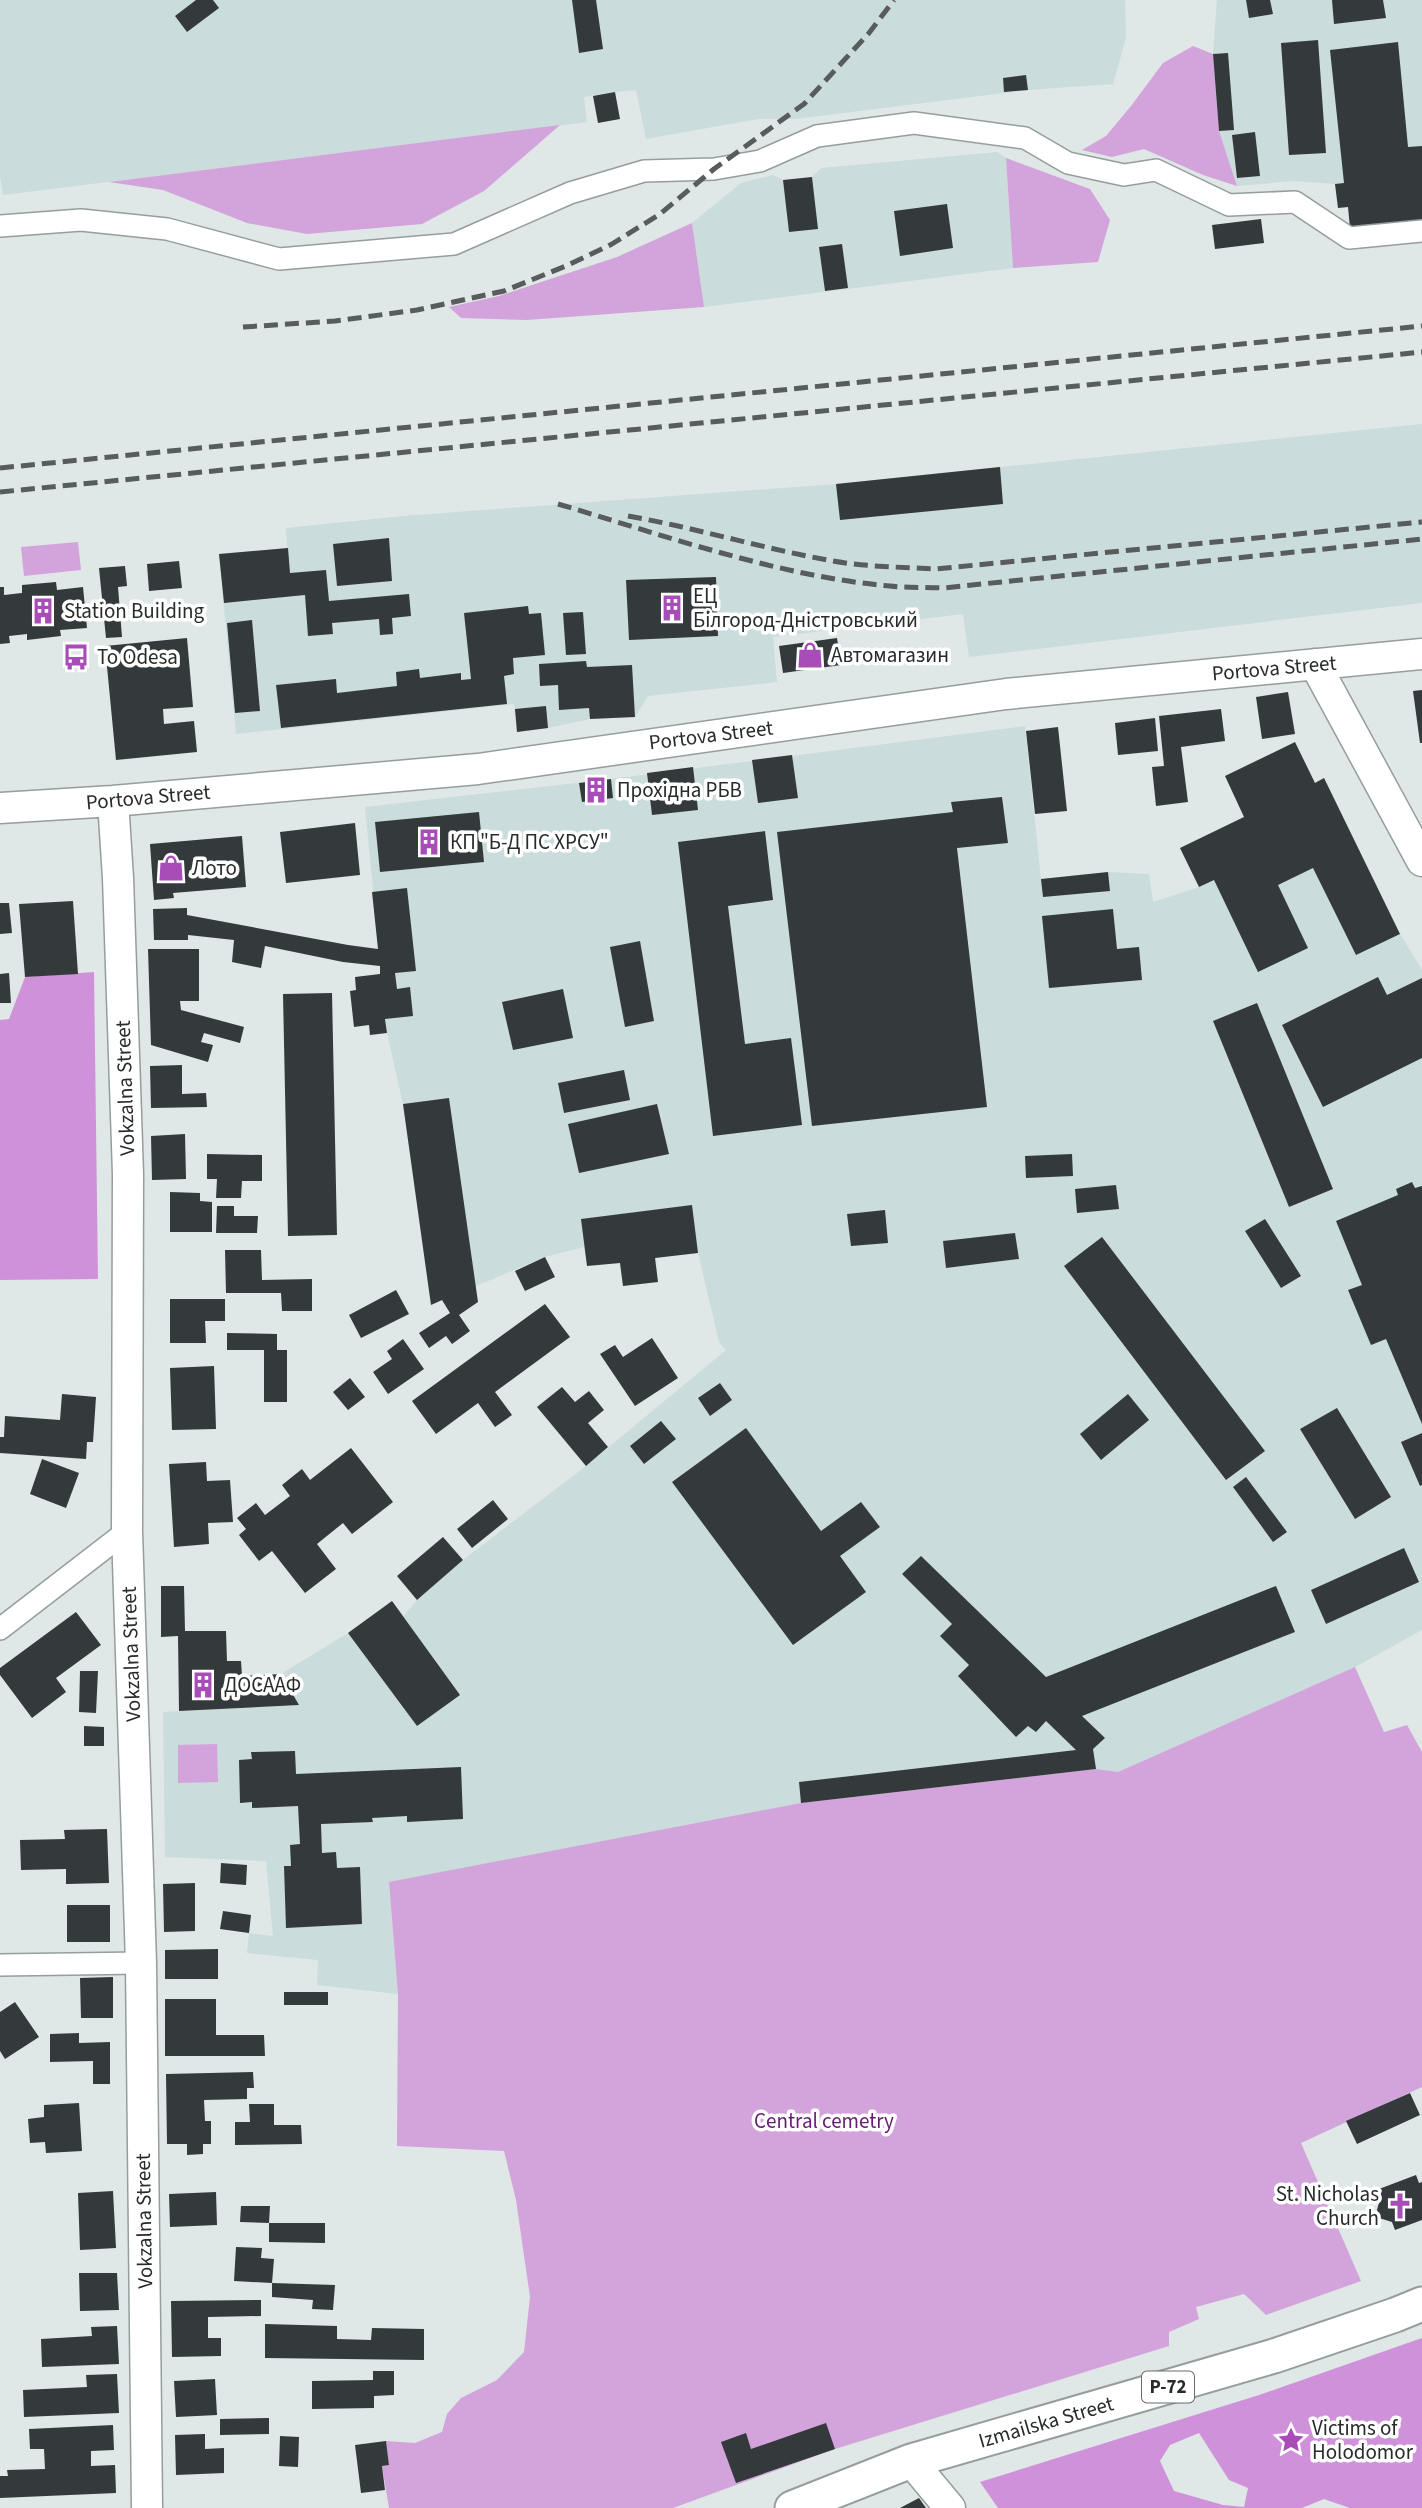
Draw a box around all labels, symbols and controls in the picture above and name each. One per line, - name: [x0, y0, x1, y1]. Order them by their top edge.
- place label: ЕЦ Білгород-Дністровський: [693, 581, 918, 635]
- building icon: ЕЦ Білгород-Дністровський: [657, 593, 687, 623]
- building icon: Station Building: [28, 596, 58, 626]
- place label: Station Building: [64, 596, 205, 626]
- shop icon: Автомагазин: [795, 640, 825, 670]
- place label: Автомагазин: [831, 640, 949, 670]
- bus stop icon: To Odesa: [61, 642, 91, 672]
- place label: To Odesa: [97, 642, 178, 672]
- street label: Portova Street: [1210, 648, 1338, 688]
- street label: Portova Street: [647, 712, 775, 758]
- building icon: Прохідна РБВ: [581, 775, 611, 805]
- place label: Прохідна РБВ: [617, 775, 742, 805]
- street label: Portova Street: [84, 777, 212, 817]
- building icon: КП "Б-Д ПС ХРСУ": [414, 827, 444, 857]
- place label: КП "Б-Д ПС ХРСУ": [450, 827, 609, 857]
- shop icon: Лото: [156, 853, 186, 883]
- place label: Лото: [192, 853, 237, 883]
- street label: Vokzalna Street: [108, 1020, 142, 1156]
- street label: Vokzalna Street: [114, 1586, 148, 1722]
- building icon: ДОСААФ: [188, 1670, 218, 1700]
- place label: ДОСААФ: [224, 1670, 301, 1700]
- park label: Central cemetry: [754, 2106, 894, 2136]
- street label: Vokzalna Street: [128, 2153, 160, 2289]
- place label: St. Nicholas Church: [1276, 2179, 1379, 2233]
- church icon: St. Nicholas Church: [1385, 2191, 1415, 2221]
- road number: Р-72: [1142, 2372, 1194, 2402]
- street label: Izmailska Street: [975, 2388, 1117, 2456]
- place label: Victims of Holodomor: [1312, 2413, 1414, 2467]
- place icon: Victims of Holodomor: [1276, 2425, 1306, 2455]

